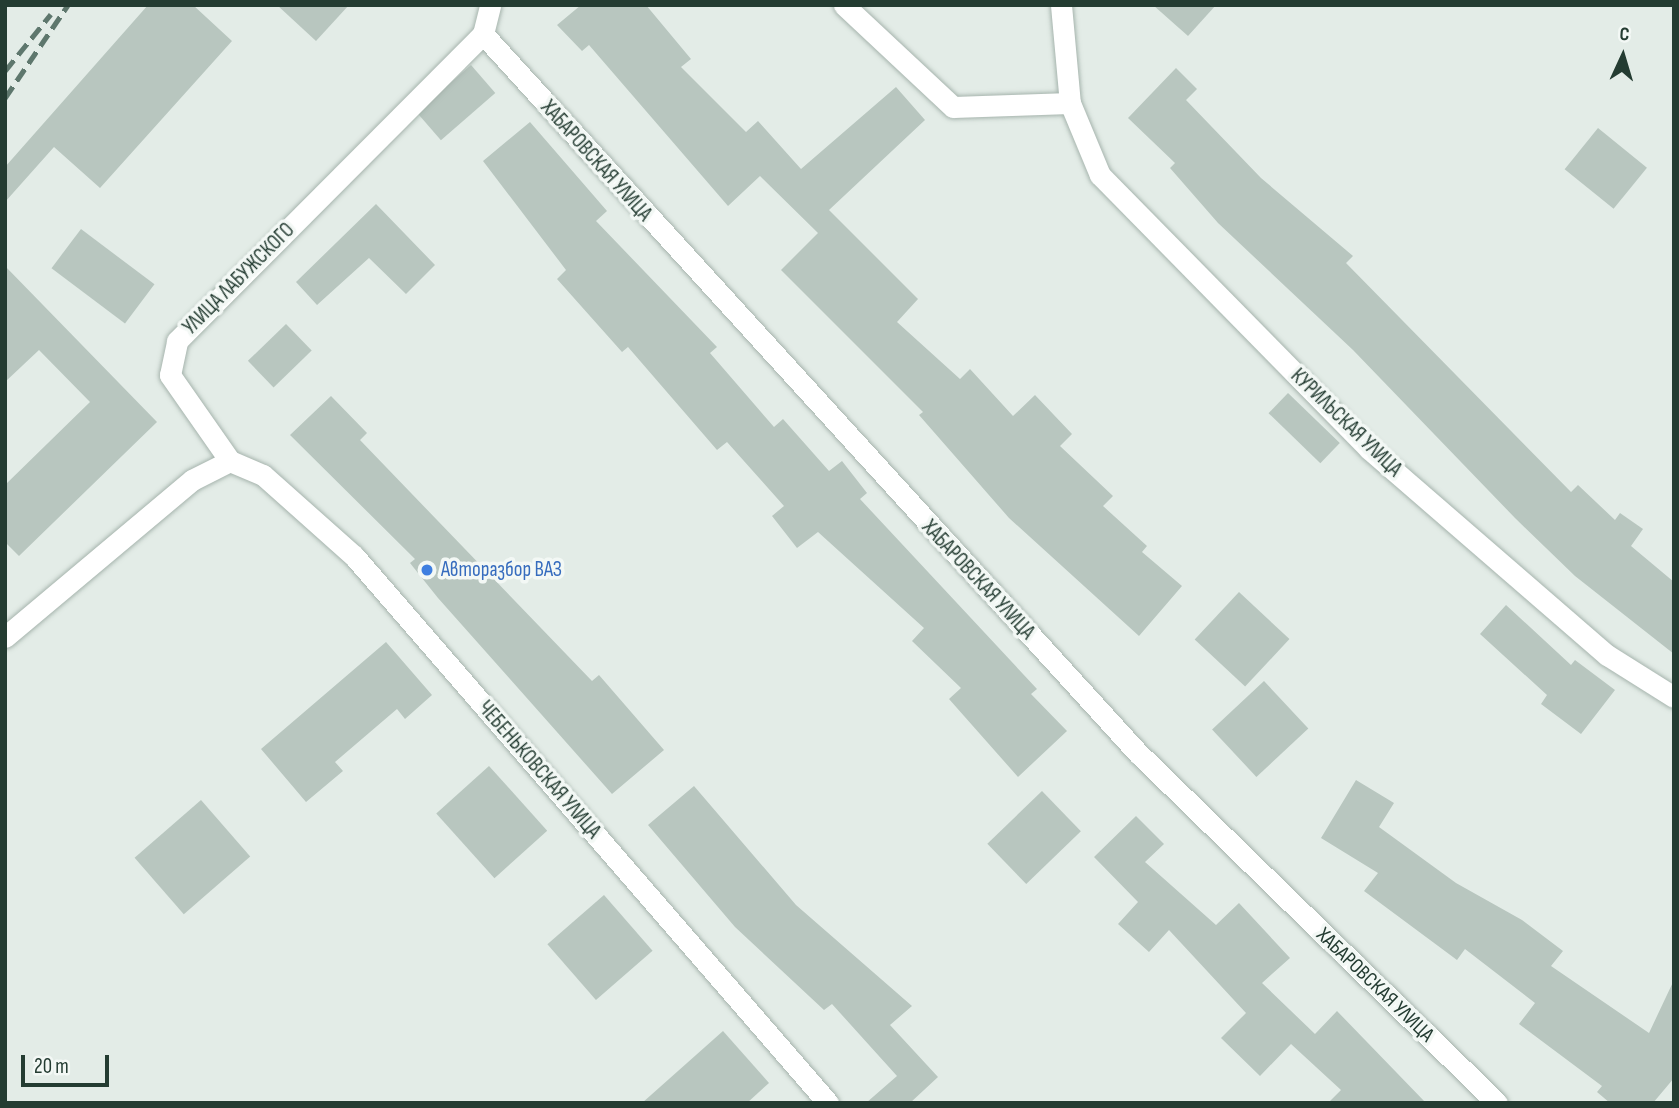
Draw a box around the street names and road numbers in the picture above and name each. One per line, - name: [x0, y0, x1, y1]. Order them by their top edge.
- street label: ХАБАРОВСКАЯ УЛИЦА: [535, 95, 657, 227]
- street label: УЛИЦА ЛАБУЖСКОГО: [178, 218, 300, 340]
- street label: КУРИЛЬСКАЯ УЛИЦА: [1285, 364, 1407, 482]
- street label: ХАБАРОВСКАЯ УЛИЦА: [916, 515, 1040, 645]
- street label: ЧЕБЕНЬКОВСКАЯ УЛИЦА: [472, 696, 606, 844]
- street label: ХАБАРОВСКАЯ УЛИЦА: [1311, 923, 1439, 1047]

